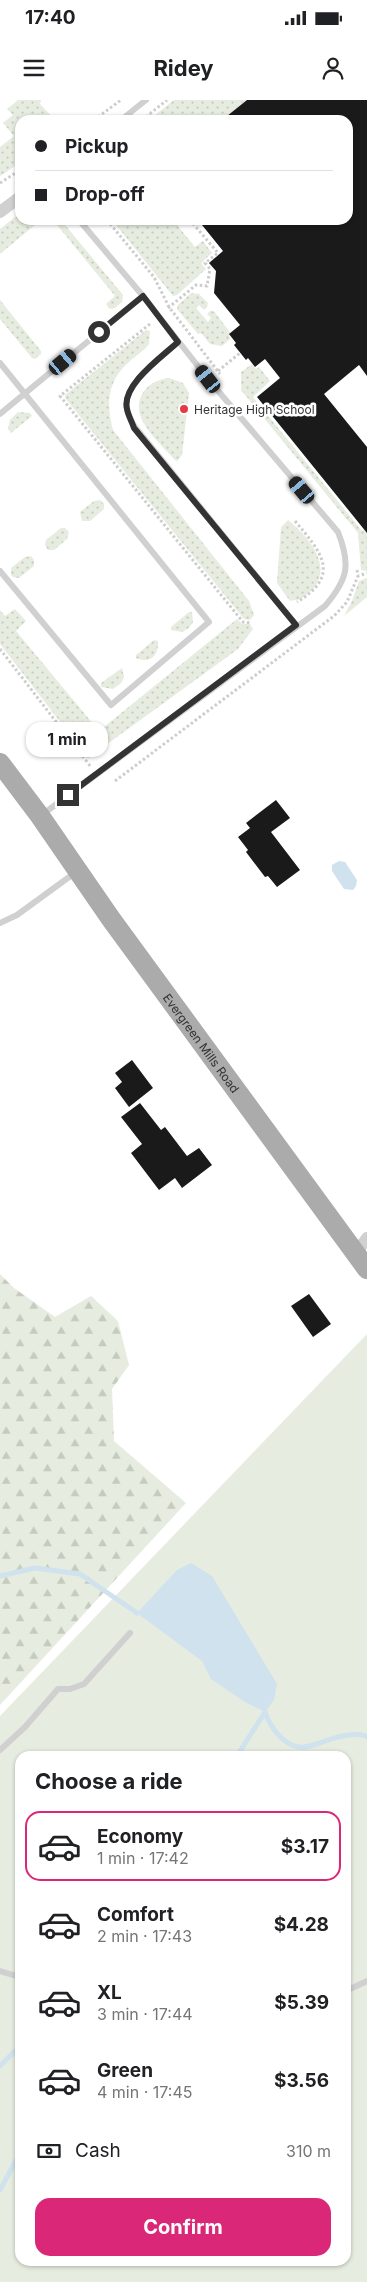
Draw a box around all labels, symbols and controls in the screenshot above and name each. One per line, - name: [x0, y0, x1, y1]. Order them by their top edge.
- text: 17:40: [25, 6, 76, 29]
- icon: menu: [20, 54, 48, 82]
- icon: person: [319, 54, 347, 82]
- text: Ridey: [153, 55, 214, 81]
- text: Pickup: [65, 135, 128, 158]
- text: Drop-off: [65, 183, 145, 206]
- route start: [88, 321, 110, 343]
- car: [46, 347, 79, 377]
- car: [192, 363, 223, 395]
- place label: Heritage High School: [194, 402, 315, 417]
- marker: Heritage High School: [178, 403, 190, 415]
- car: [286, 474, 317, 506]
- callout: 1 min: [27, 722, 109, 758]
- text: 1 min: [47, 729, 87, 749]
- route end: [57, 784, 79, 806]
- street label: Evergreen Mills Road: [160, 990, 243, 1096]
- text: Choose a ride: [35, 1768, 183, 1794]
- icon: car: [37, 1824, 82, 1869]
- text: Economy: [97, 1825, 183, 1848]
- text: $3.17: [281, 1835, 329, 1858]
- text: 1 min · 17:42: [97, 1848, 189, 1868]
- icon: car: [37, 1902, 82, 1947]
- text: Comfort: [97, 1903, 174, 1926]
- text: $4.28: [274, 1913, 329, 1936]
- text: 2 min · 17:43: [97, 1926, 192, 1946]
- icon: car: [37, 1980, 82, 2025]
- text: XL: [97, 1981, 122, 2004]
- text: $5.39: [274, 1991, 329, 2014]
- text: 3 min · 17:44: [97, 2004, 193, 2024]
- icon: car: [37, 2058, 82, 2103]
- text: Green: [97, 2059, 153, 2082]
- text: $3.56: [274, 2069, 329, 2092]
- text: 4 min · 17:45: [97, 2082, 192, 2102]
- icon: cash: [35, 2137, 63, 2165]
- text: Cash: [75, 2139, 121, 2162]
- text: 310 m: [286, 2141, 331, 2161]
- button: Confirm: [35, 2198, 331, 2256]

